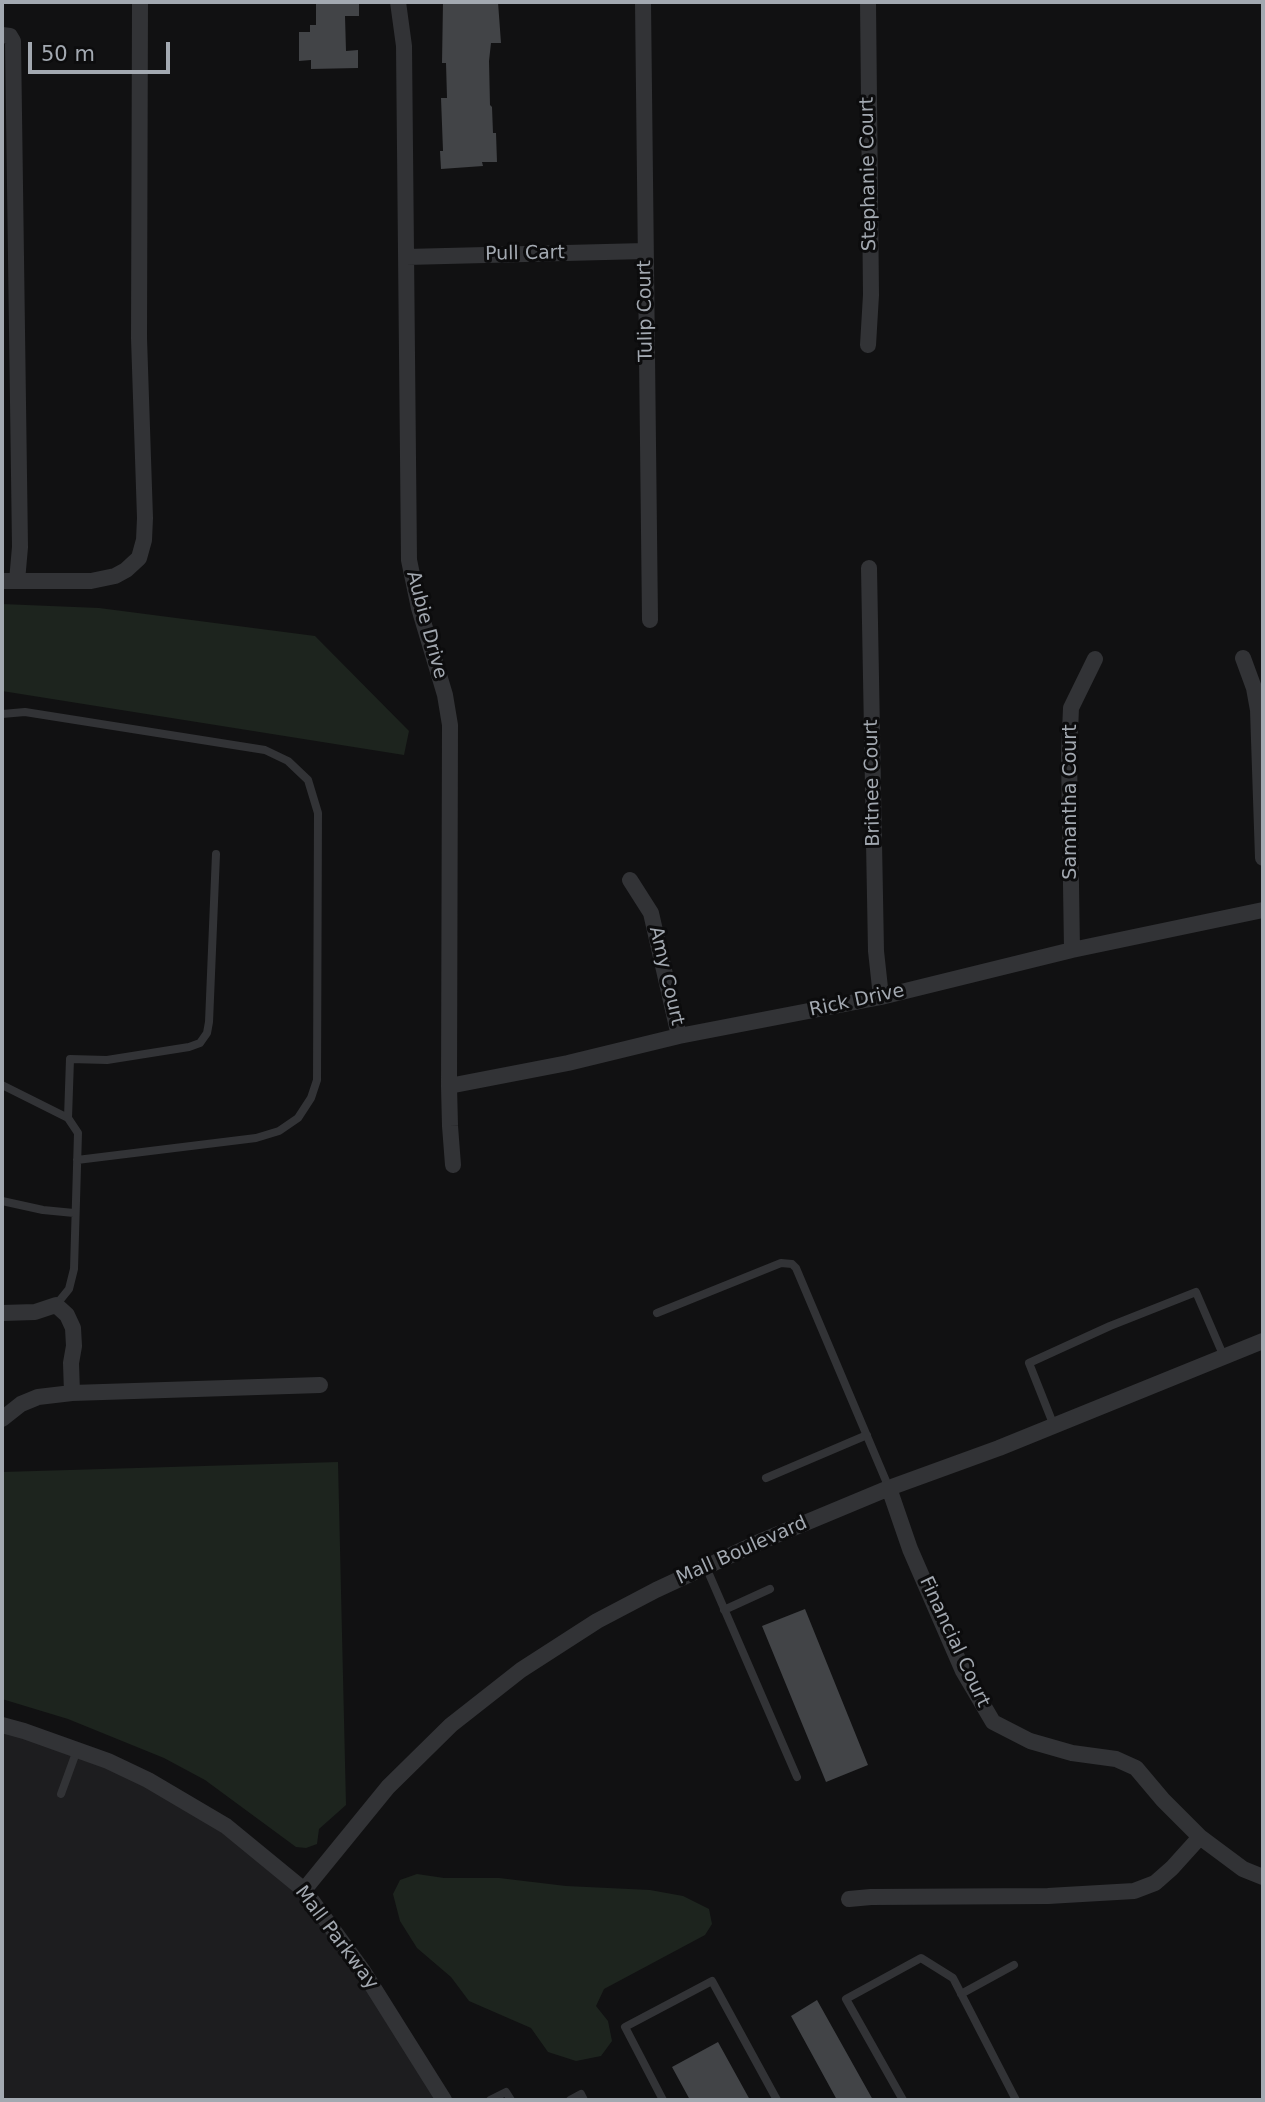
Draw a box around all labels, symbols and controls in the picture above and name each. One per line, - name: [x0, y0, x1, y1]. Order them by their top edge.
- scale bar: [32, 28, 173, 72]
- text: 50 m: [41, 42, 95, 66]
- street label: Stephanie Court: [856, 97, 882, 251]
- street label: Pull Cart: [485, 242, 565, 266]
- street label: Tulip Court: [634, 260, 658, 362]
- street label: Aubie Drive: [401, 569, 451, 681]
- street label: Britnee Court: [860, 719, 886, 847]
- street label: Samantha Court: [1060, 724, 1082, 880]
- street label: Amy Court: [644, 924, 688, 1028]
- street label: Rick Drive: [807, 980, 907, 1022]
- street label: Mall Boulevard: [673, 1512, 811, 1590]
- street label: Financial Court: [914, 1573, 994, 1711]
- street label: Mall Parkway: [290, 1882, 382, 1994]

